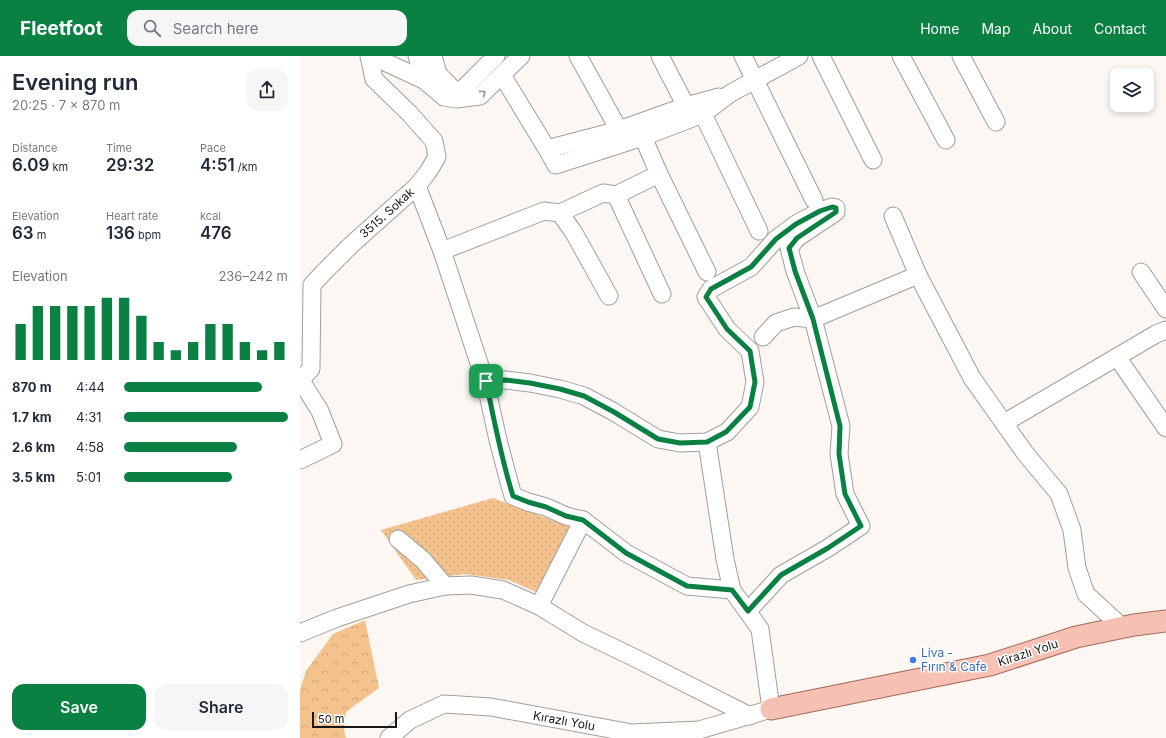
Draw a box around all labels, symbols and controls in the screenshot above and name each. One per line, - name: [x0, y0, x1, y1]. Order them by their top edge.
- search box: [127, 10, 407, 46]
- text: Fleetfoot: [20, 17, 103, 40]
- icon: search: [141, 17, 163, 39]
- text: Search here: [173, 19, 258, 38]
- text: Home: [920, 20, 959, 37]
- text: Map: [981, 20, 1011, 37]
- text: About: [1033, 20, 1072, 37]
- text: Contact: [1094, 20, 1146, 37]
- map controls: [1110, 68, 1154, 112]
- button: layers: [1110, 68, 1154, 112]
- text: Evening run: [12, 69, 138, 95]
- button: share: [246, 69, 288, 111]
- one-way arrow: [478, 91, 485, 98]
- text: 20:25 · 7 × 870 m: [12, 97, 120, 113]
- text: Distance: [12, 141, 57, 155]
- text: Time: [106, 141, 132, 155]
- text: Pace: [200, 141, 226, 155]
- text: 6.09: [12, 155, 49, 175]
- text: 29:32: [106, 155, 154, 175]
- text: 4:51: [200, 155, 235, 175]
- text: km: [49, 160, 68, 174]
- text: /km: [235, 160, 257, 174]
- street label: 3515. Sokak: [356, 184, 417, 241]
- text: Elevation: [12, 209, 59, 223]
- text: Heart rate: [106, 209, 158, 223]
- text: kcal: [200, 209, 221, 223]
- text: 63: [12, 223, 34, 243]
- text: 136: [106, 223, 135, 243]
- text: 476: [200, 223, 232, 243]
- text: m: [34, 228, 46, 242]
- text: bpm: [135, 228, 161, 242]
- text: Elevation: [12, 268, 68, 284]
- text: 236–242 m: [218, 268, 288, 284]
- pin: [469, 364, 503, 398]
- icon: arrive: [475, 370, 497, 392]
- text: 870 m: [12, 379, 52, 395]
- text: 4:44: [76, 379, 105, 395]
- text: 1.7 km: [12, 409, 52, 425]
- text: 4:31: [76, 409, 101, 425]
- text: 2.6 km: [12, 439, 55, 455]
- text: 4:58: [76, 439, 104, 455]
- text: 3.5 km: [12, 469, 55, 485]
- text: 5:01: [76, 469, 101, 485]
- street label: Kirazlı Yolu: [996, 636, 1060, 669]
- place label: Liva - Fırın & Cafe: [921, 645, 987, 674]
- marker: Liva - Fırın & Cafe: [908, 655, 918, 665]
- button: Save: [12, 684, 146, 730]
- button: Share: [154, 684, 288, 730]
- street label: Kırazlı Yolu: [532, 708, 596, 733]
- scale bar: [312, 710, 397, 729]
- text: 50 m: [318, 712, 344, 726]

